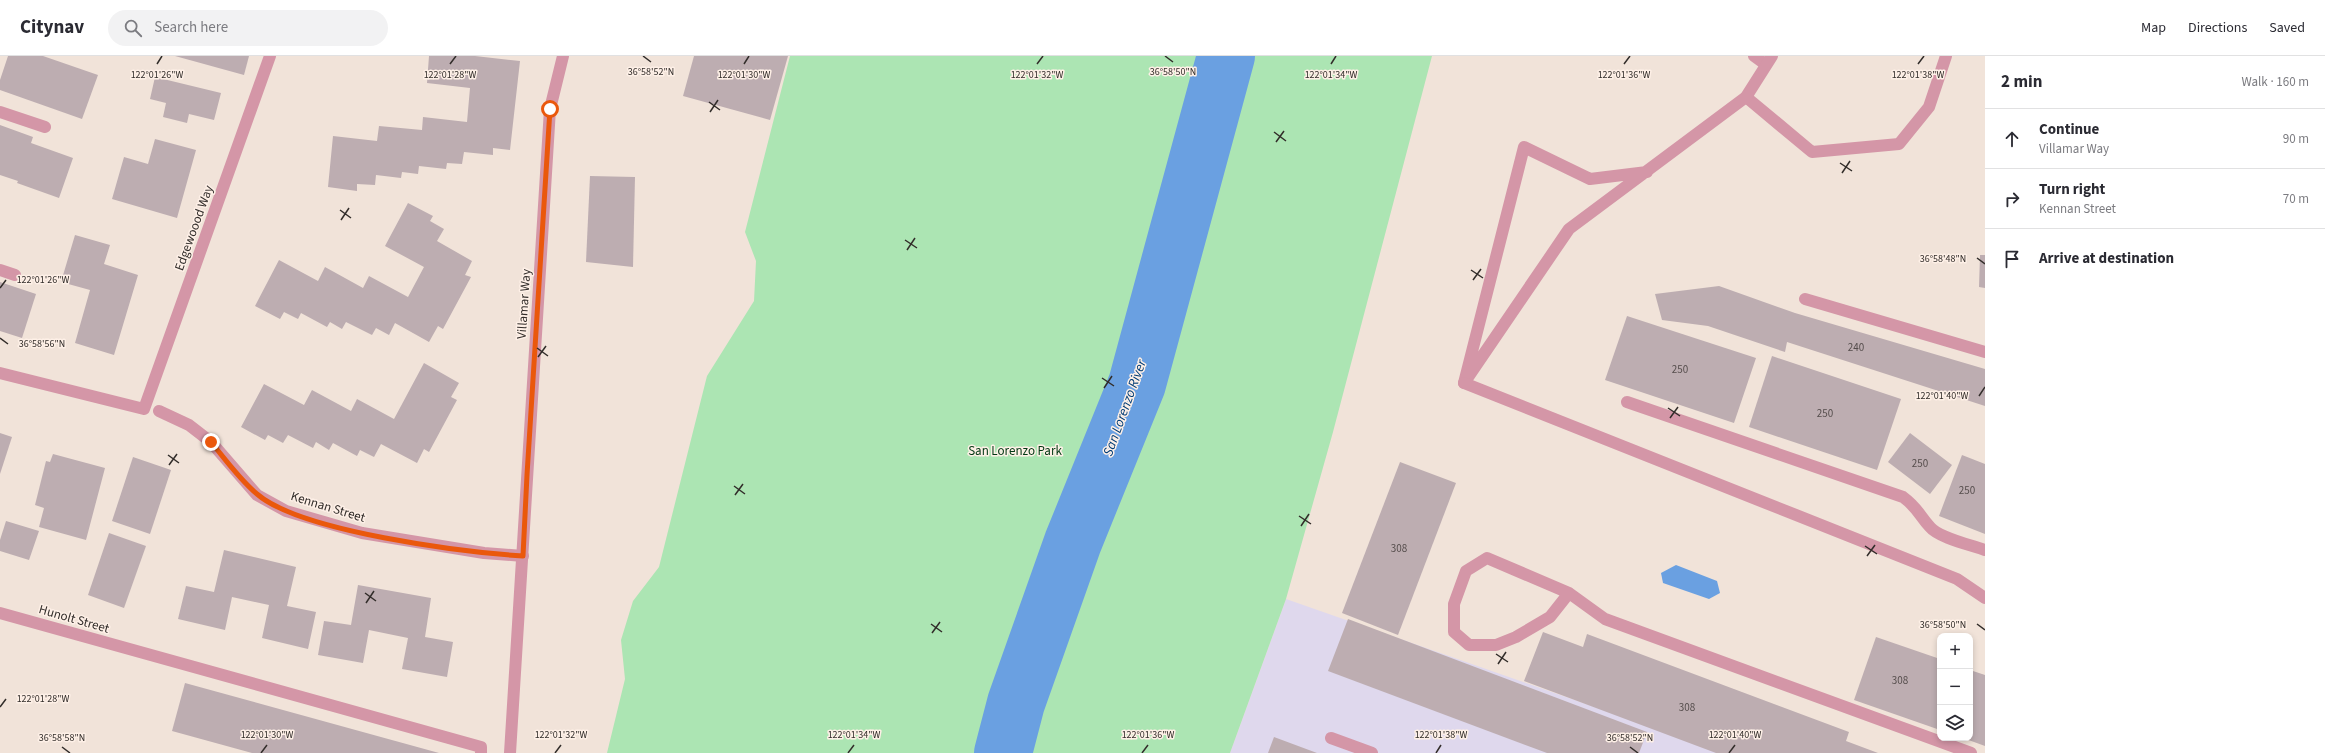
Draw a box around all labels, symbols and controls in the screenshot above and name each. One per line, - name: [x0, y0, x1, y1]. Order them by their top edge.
- search box: [108, 10, 388, 46]
- text: Citynav: [20, 14, 84, 41]
- icon: search: [122, 17, 144, 39]
- text: Search here: [154, 17, 228, 38]
- text: Map: [2141, 18, 2166, 38]
- text: Directions: [2188, 18, 2247, 38]
- text: Saved: [2269, 18, 2305, 38]
- text: 36°58'52"N: [628, 65, 674, 79]
- text: 36°58'50"N: [1150, 65, 1196, 79]
- text: 122°01'26"W: [131, 68, 183, 82]
- text: 122°01'28"W: [424, 68, 476, 82]
- text: 122°01'30"W: [718, 68, 770, 82]
- text: 122°01'32"W: [1011, 68, 1063, 82]
- text: 122°01'34"W: [1305, 68, 1357, 82]
- text: 122°01'36"W: [1598, 68, 1650, 82]
- text: 122°01'38"W: [1892, 68, 1944, 82]
- text: 2 min: [2001, 70, 2042, 94]
- text: Walk · 160 m: [2241, 73, 2309, 91]
- route start: [541, 100, 559, 118]
- text: Continue: [2039, 119, 2099, 140]
- icon: ahead: [2001, 128, 2023, 150]
- text: 90 m: [2283, 130, 2309, 148]
- text: Villamar Way: [2039, 140, 2109, 158]
- text: Turn right: [2039, 179, 2105, 200]
- street label: Edgewoood Way: [170, 183, 218, 273]
- icon: right: [2001, 188, 2023, 210]
- text: 70 m: [2283, 190, 2309, 208]
- text: Kennan Street: [2039, 200, 2116, 218]
- icon: arrive: [2001, 248, 2023, 270]
- text: Arrive at destination: [2039, 248, 2174, 269]
- text: 36°58'48"N: [1920, 252, 1966, 266]
- street label: Villamar Way: [513, 268, 535, 340]
- text: 122°01'26"W: [17, 273, 69, 287]
- text: 36°58'56"N: [19, 337, 65, 351]
- house number: 240: [1848, 340, 1864, 355]
- water label: San Lorenzo River: [1098, 356, 1152, 459]
- house number: 250: [1672, 362, 1688, 377]
- text: 122°01'40"W: [1916, 389, 1968, 403]
- house number: 250: [1817, 406, 1833, 421]
- route end: [202, 433, 220, 451]
- park label: San Lorenzo Park: [968, 442, 1062, 460]
- house number: 250: [1912, 456, 1928, 471]
- house number: 250: [1959, 483, 1975, 498]
- street label: Kennan Street: [289, 487, 368, 527]
- house number: 308: [1391, 541, 1408, 556]
- street label: Hunolt Street: [37, 600, 112, 638]
- text: 36°58'50"N: [1920, 618, 1966, 632]
- map controls: [1937, 633, 1973, 741]
- button: +: [1937, 633, 1973, 669]
- button: −: [1937, 669, 1973, 705]
- house number: 308: [1892, 673, 1909, 688]
- text: 122°01'28"W: [17, 692, 69, 706]
- house number: 308: [1679, 700, 1696, 715]
- button: layers: [1937, 705, 1973, 741]
- text: 122°01'30"W: [241, 728, 293, 742]
- text: 122°01'32"W: [535, 728, 587, 742]
- text: 122°01'34"W: [828, 728, 880, 742]
- text: 122°01'36"W: [1122, 728, 1174, 742]
- text: 122°01'38"W: [1415, 728, 1467, 742]
- text: 122°01'40"W: [1709, 728, 1761, 742]
- text: 36°58'58"N: [39, 731, 85, 745]
- text: 36°58'52"N: [1607, 731, 1653, 745]

